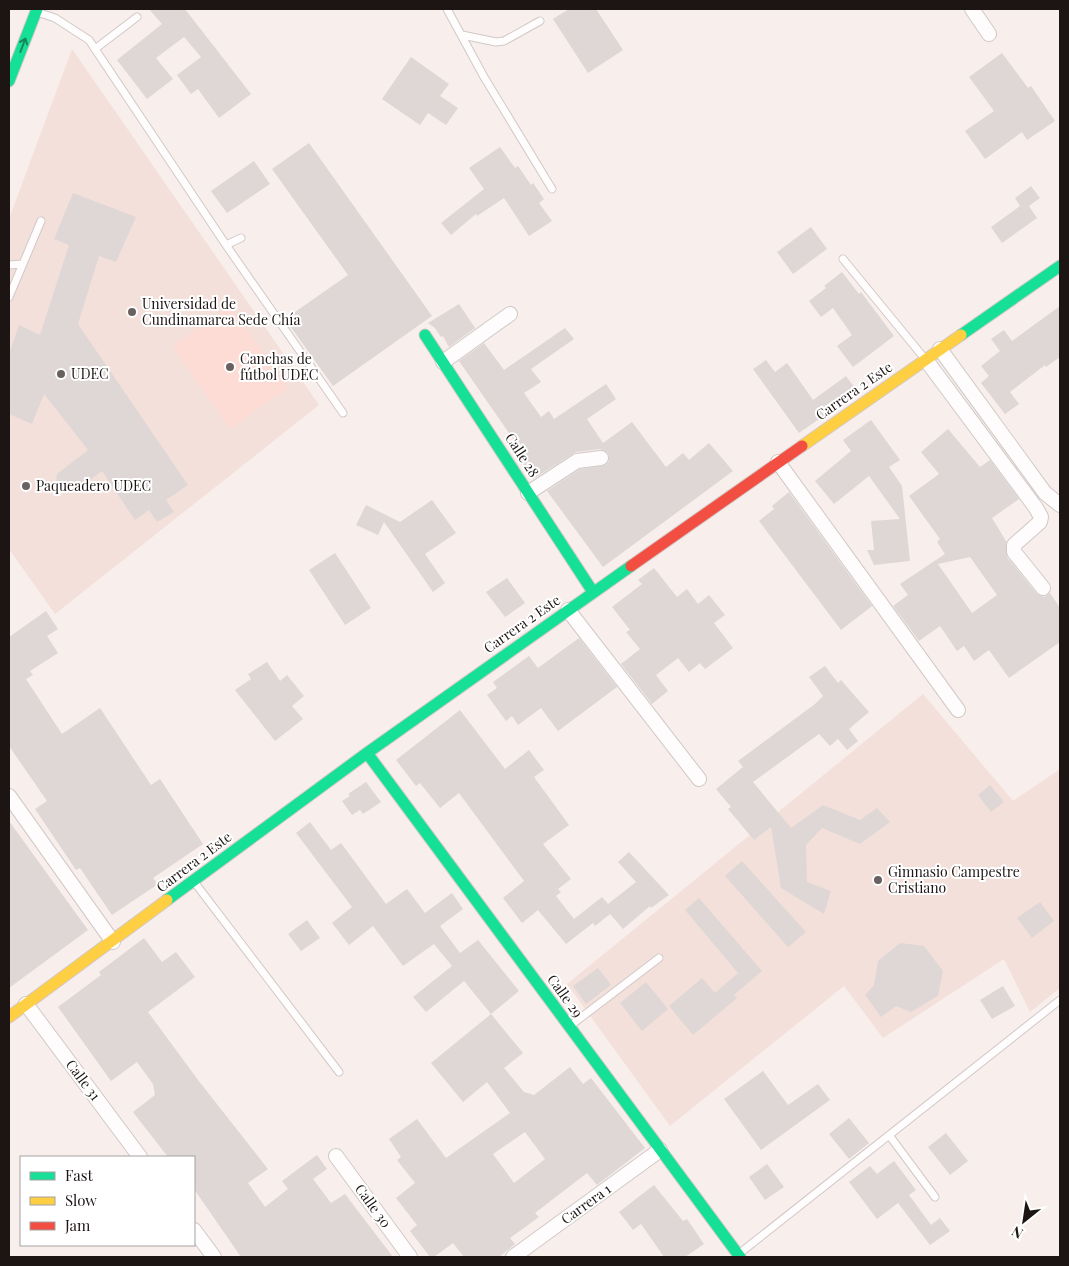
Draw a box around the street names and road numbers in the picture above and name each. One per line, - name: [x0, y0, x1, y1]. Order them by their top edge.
- street label: Carrera 2 Este: [812, 357, 896, 424]
- street label: Calle 28: [501, 429, 544, 480]
- street label: Carrera 2 Este: [480, 590, 564, 657]
- street label: Carrera 2 Este: [152, 827, 235, 896]
- street label: Calle 29: [543, 970, 587, 1021]
- street label: Calle 31: [62, 1055, 105, 1104]
- street label: Carrera 1: [557, 1179, 615, 1228]
- street label: Calle 30: [351, 1180, 396, 1231]

